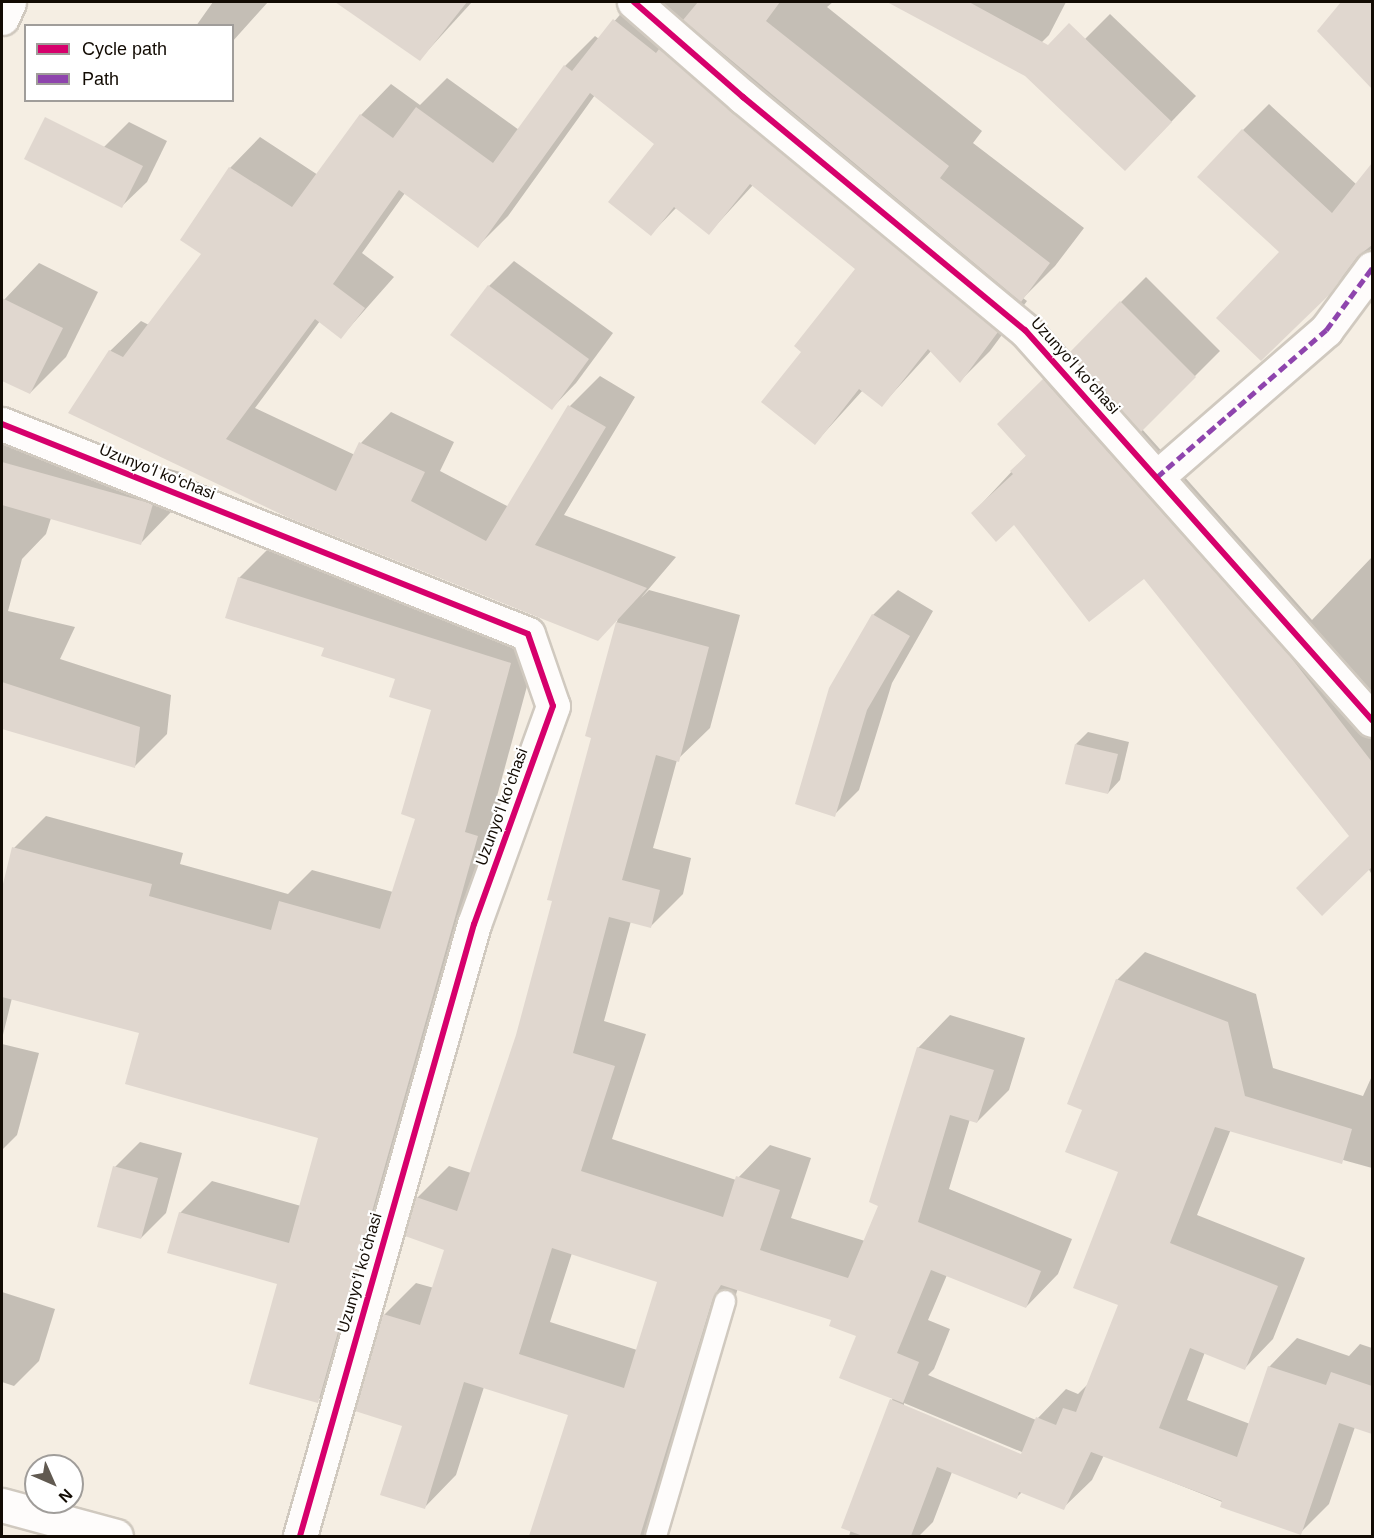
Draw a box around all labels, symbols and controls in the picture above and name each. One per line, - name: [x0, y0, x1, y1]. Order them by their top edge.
- legend: [24, 24, 234, 102]
- text: Cycle path: [82, 39, 167, 59]
- text: Path: [82, 69, 119, 89]
- street label: Uzunyoʻl koʻchasi: [1027, 314, 1123, 418]
- street label: Uzunyoʻl koʻchasi: [96, 440, 218, 504]
- street label: Uzunyoʻl koʻchasi: [472, 746, 532, 868]
- street label: Uzunyoʻl koʻchasi: [334, 1211, 386, 1335]
- north arrow: [24, 1454, 84, 1514]
- text: N: [56, 1486, 76, 1506]

